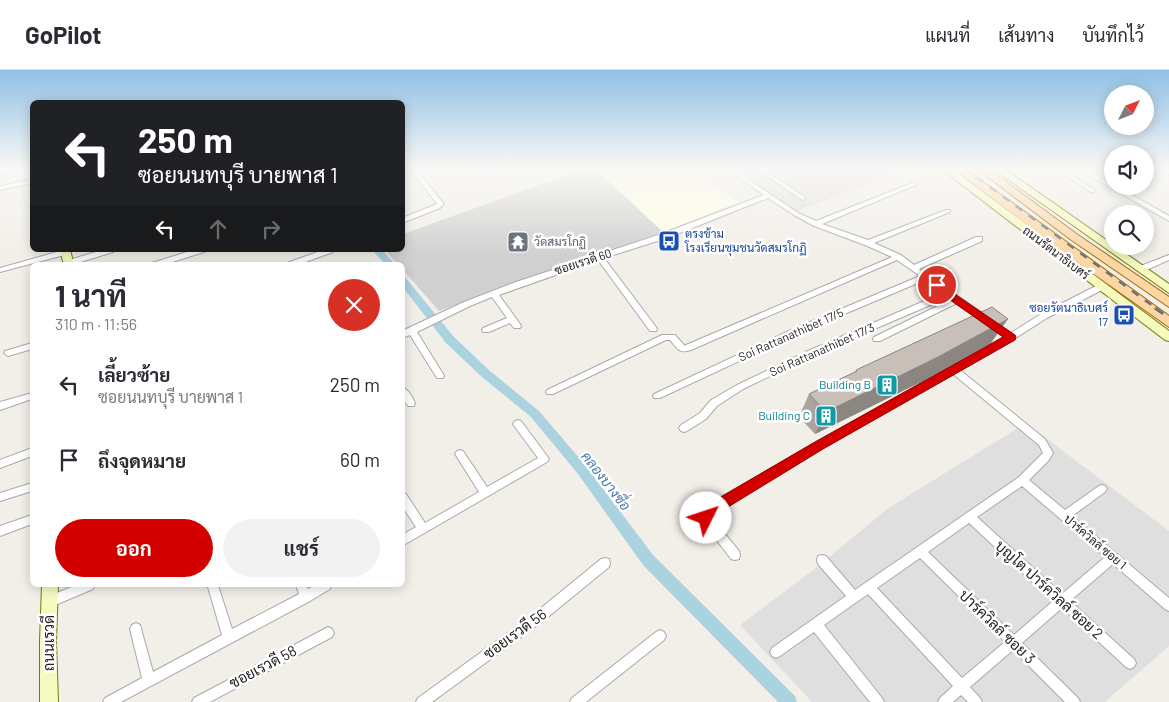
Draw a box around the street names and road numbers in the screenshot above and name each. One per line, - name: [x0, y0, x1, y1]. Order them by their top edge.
- street label: ถนนรัตนาธิเบศร์: [1021, 223, 1093, 282]
- street label: ซอยเรวดี 60: [552, 245, 613, 277]
- street label: Soi Rattanathibet 17/5: [736, 305, 845, 364]
- street label: Soi Rattanathibet 17/3: [767, 320, 876, 379]
- street label: ปาร์ควิลล์ ซอย 1: [1062, 511, 1130, 571]
- street label: บุญโต ปาร์ควิลล์ ซอย 2: [990, 536, 1107, 645]
- street label: ปาร์ควิลล์ ซอย 3: [956, 585, 1039, 667]
- street label: ซอยเรวดี 56: [479, 604, 549, 662]
- street label: ถนนเรวดี: [39, 615, 57, 671]
- street label: ซอยเรวดี 58: [226, 641, 299, 691]

